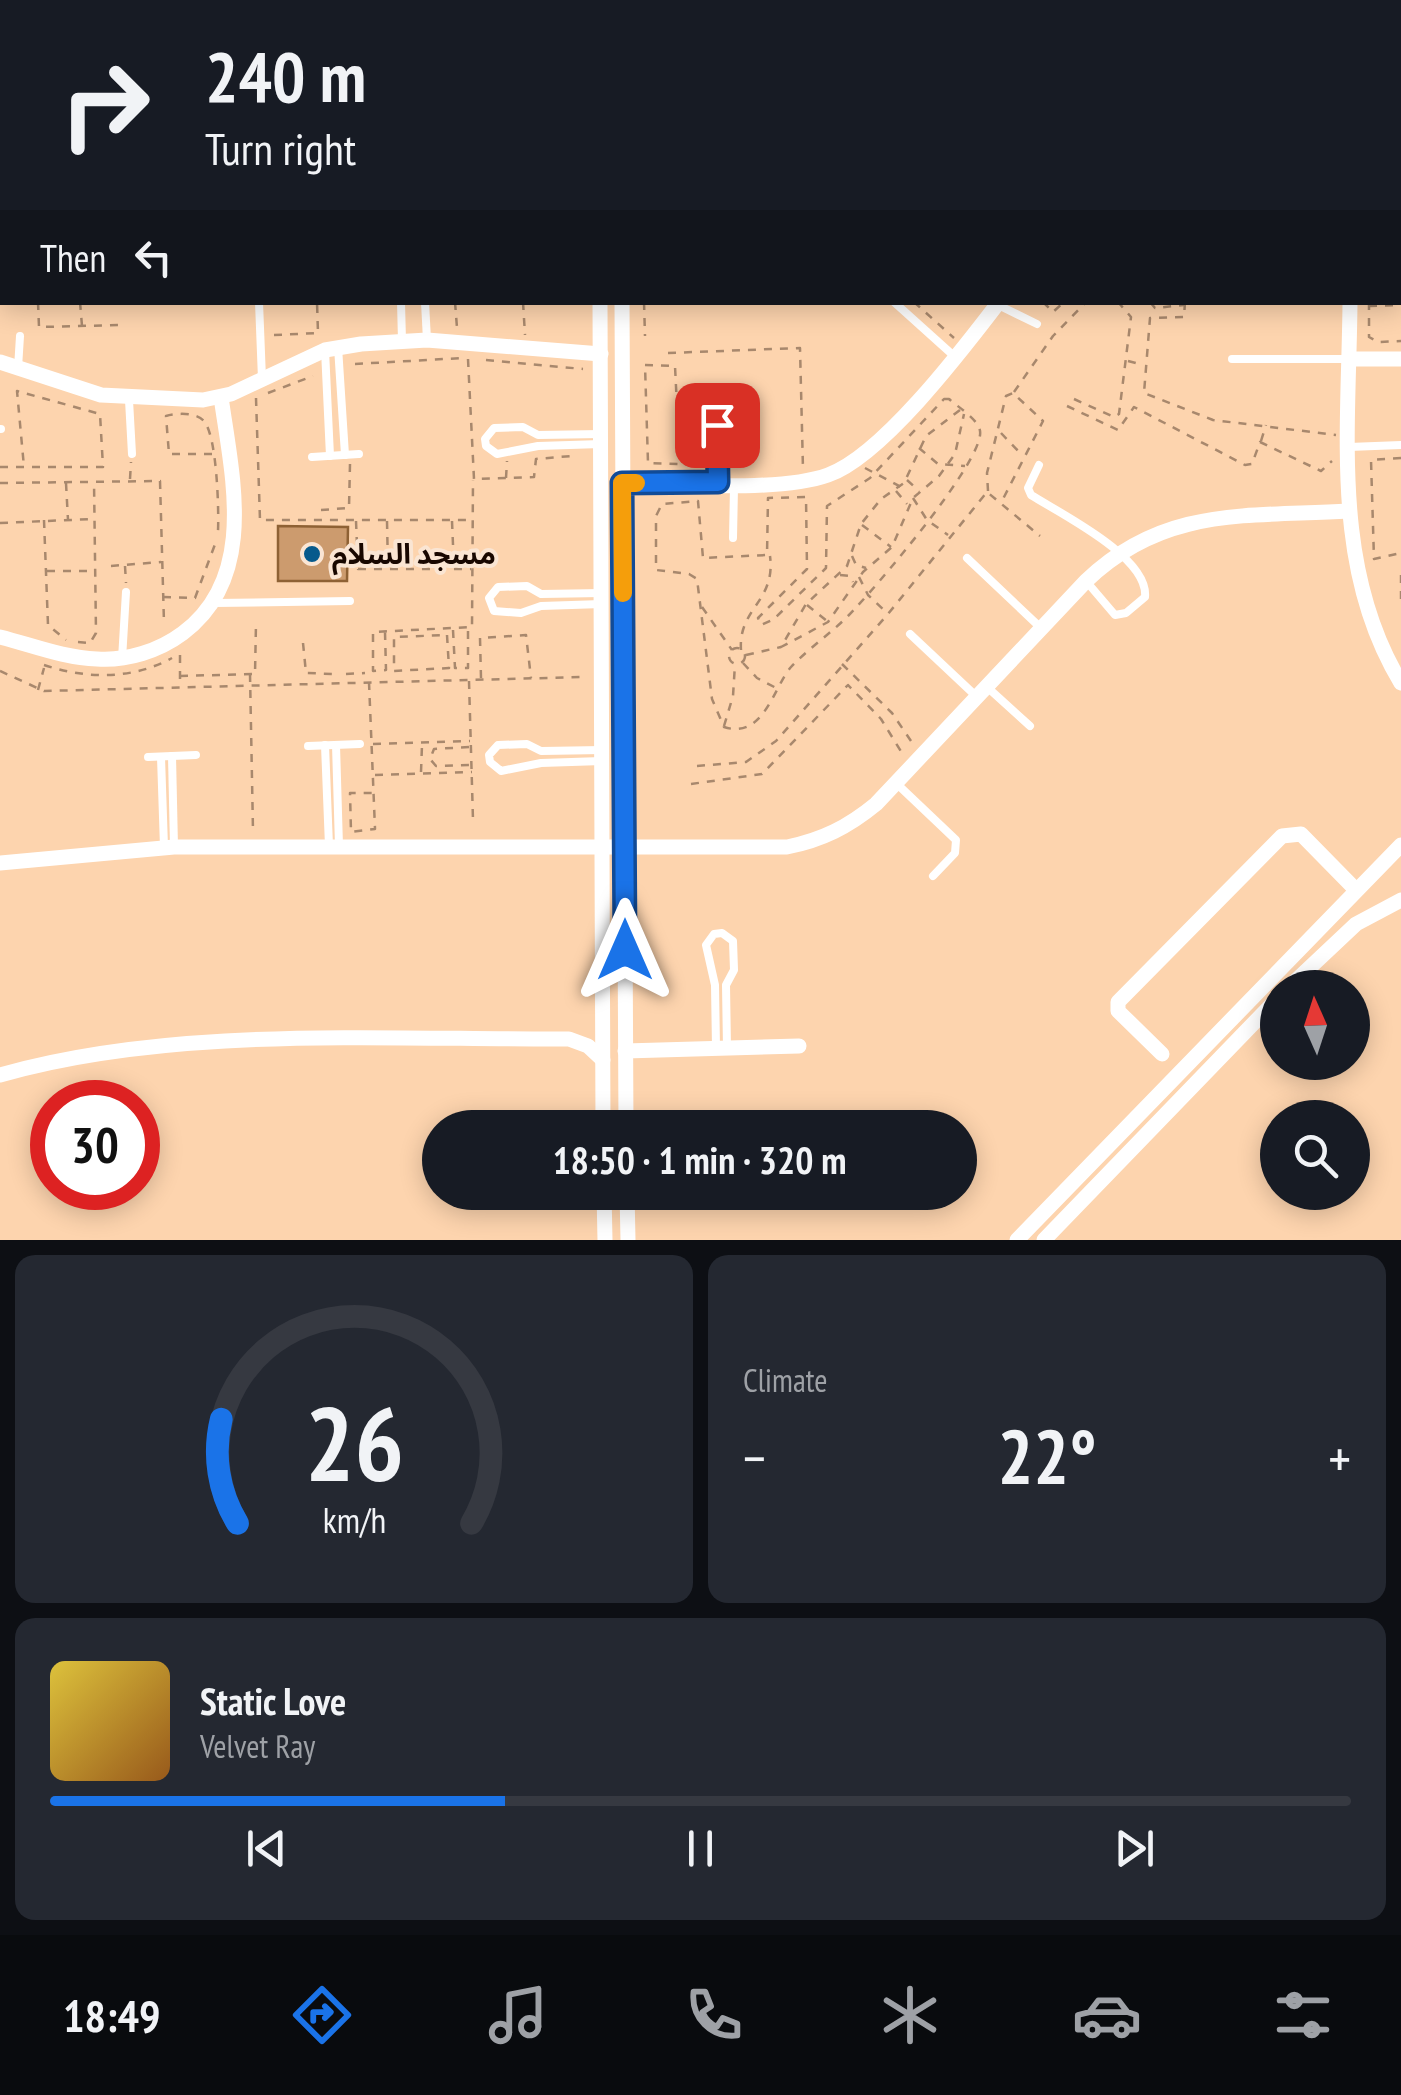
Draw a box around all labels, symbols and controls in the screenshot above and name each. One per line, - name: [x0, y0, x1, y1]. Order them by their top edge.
- text: 240 m: [205, 31, 366, 121]
- icon: right: [40, 40, 170, 170]
- text: Turn right: [205, 119, 356, 177]
- icon: left: [126, 230, 181, 285]
- text: Then: [40, 233, 106, 282]
- pin: [675, 383, 760, 468]
- icon: arrive: [690, 398, 745, 453]
- place label: مسجد السلام: [332, 535, 496, 576]
- marker: مسجد السلام: [301, 543, 323, 565]
- position arrow: [573, 898, 677, 1002]
- north arrow: [1260, 970, 1370, 1080]
- map controls: [1260, 970, 1370, 1210]
- speed limit sign: 30: [30, 1080, 160, 1210]
- button: search: [1260, 1100, 1370, 1210]
- text: 18:50 · 1 min · 320 m: [553, 1135, 846, 1184]
- text: Climate: [743, 1359, 827, 1401]
- text: 26: [304, 1375, 404, 1510]
- text: 22°: [997, 1408, 1097, 1505]
- text: −: [743, 1422, 766, 1493]
- text: +: [1328, 1422, 1351, 1493]
- text: km/h: [322, 1497, 386, 1543]
- text: Static Love: [200, 1676, 346, 1725]
- text: Velvet Ray: [200, 1725, 315, 1767]
- icon: previous: [239, 1821, 294, 1876]
- icon: pause: [673, 1821, 728, 1876]
- icon: next: [1107, 1821, 1162, 1876]
- icon: directions: [287, 1980, 357, 2050]
- icon: music: [483, 1980, 553, 2050]
- icon: phone: [679, 1980, 749, 2050]
- icon: climate: [875, 1980, 945, 2050]
- icon: car: [1072, 1980, 1142, 2050]
- icon: filters: [1268, 1980, 1338, 2050]
- text: 18:49: [63, 1986, 160, 2044]

